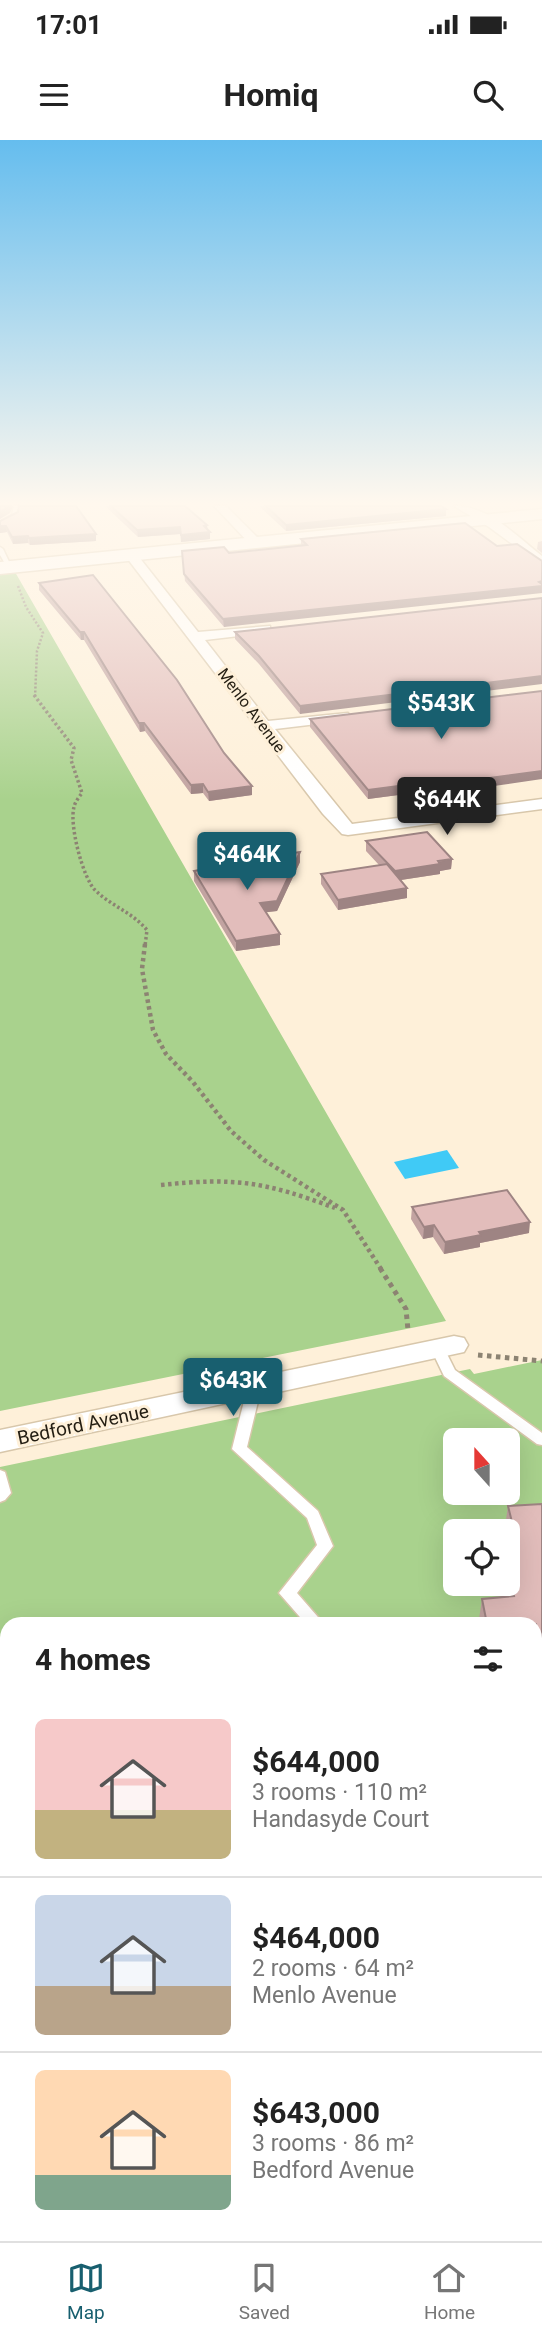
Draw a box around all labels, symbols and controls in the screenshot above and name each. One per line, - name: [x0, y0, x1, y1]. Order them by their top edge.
- text: 17:01: [35, 10, 102, 40]
- icon: menu: [35, 76, 73, 114]
- text: Homiq: [224, 76, 318, 114]
- icon: search: [469, 76, 507, 114]
- street label: Menlo Avenue: [214, 664, 289, 756]
- pin: $543K: [392, 682, 490, 741]
- text: $543K: [407, 690, 475, 717]
- pin: $644K: [398, 778, 496, 837]
- text: $644K: [413, 786, 481, 813]
- pin: $464K: [198, 832, 296, 892]
- text: $464K: [213, 841, 281, 868]
- pin: $643K: [184, 1358, 282, 1418]
- text: $643K: [199, 1367, 267, 1394]
- street label: Bedford Avenue: [15, 1399, 151, 1450]
- north arrow: [443, 1428, 520, 1505]
- map controls: [443, 1428, 520, 1596]
- button: locate: [443, 1519, 520, 1596]
- icon: filters: [469, 1640, 507, 1678]
- text: 4 homes: [35, 1642, 151, 1677]
- text: $644,000: [252, 1744, 380, 1779]
- icon: home: [91, 1747, 175, 1831]
- text: 3 rooms · 110 m²: [252, 1779, 427, 1806]
- text: Handasyde Court: [252, 1806, 429, 1833]
- text: $464,000: [252, 1920, 380, 1955]
- icon: home: [91, 1923, 175, 2007]
- text: 2 rooms · 64 m²: [252, 1955, 414, 1982]
- text: Menlo Avenue: [252, 1982, 397, 2009]
- text: $643,000: [252, 2095, 380, 2130]
- icon: home: [91, 2098, 175, 2182]
- text: 3 rooms · 86 m²: [252, 2130, 414, 2157]
- text: Bedford Avenue: [252, 2157, 414, 2184]
- tab: Map: [67, 2259, 105, 2324]
- tab: Saved: [239, 2259, 290, 2324]
- tab: Home: [424, 2259, 475, 2324]

